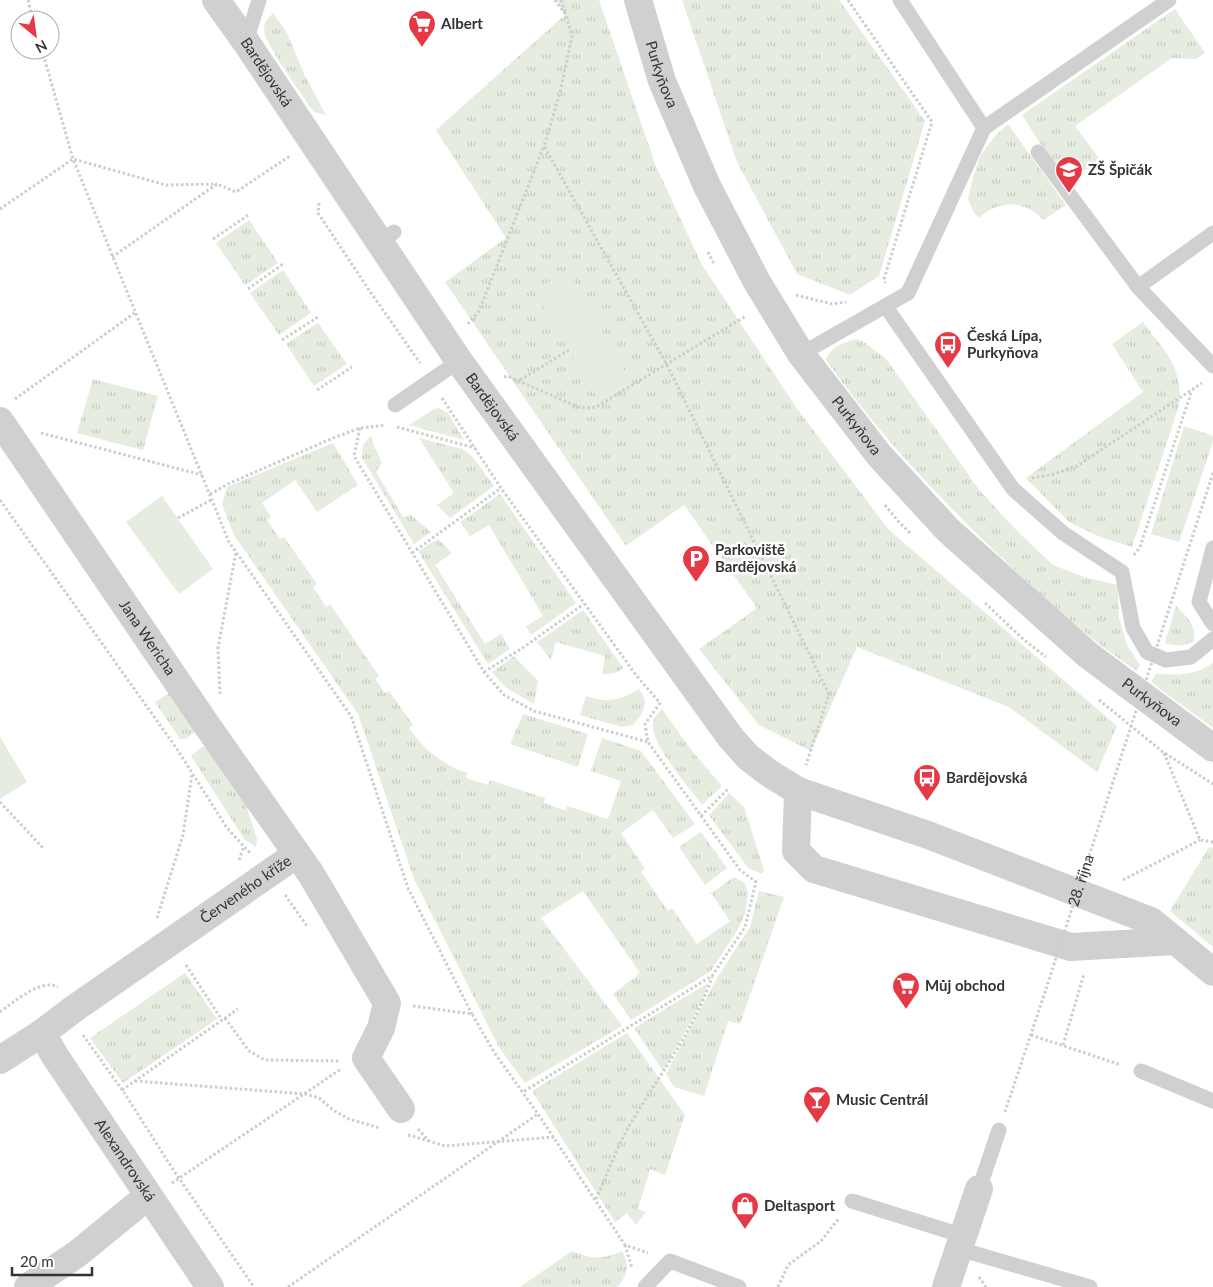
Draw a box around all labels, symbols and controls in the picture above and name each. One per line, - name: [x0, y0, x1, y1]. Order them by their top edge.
- supermarket icon: Albert: [407, 9, 437, 48]
- north arrow: [10, 10, 60, 60]
- place label: Albert: [440, 14, 483, 32]
- street label: Bardějovská: [237, 34, 297, 110]
- text: N: [33, 37, 50, 57]
- street label: Purkyňova: [643, 38, 682, 110]
- school or university icon: ZŠ Špičák: [1054, 155, 1084, 194]
- place label: ZŠ Špičák: [1088, 160, 1153, 178]
- place label: Česká Lípa, Purkyňova: [967, 326, 1042, 361]
- bus stop icon: Česká Lípa, Purkyňova: [933, 330, 963, 369]
- street label: Bardějovská: [462, 369, 524, 444]
- street label: Purkyňova: [829, 392, 886, 458]
- place label: Parkoviště Bardějovská: [715, 540, 796, 575]
- parking icon: Parkoviště Bardějovská: [681, 544, 711, 583]
- street label: Jana Wericha: [116, 596, 180, 678]
- street label: Purkyňova: [1119, 674, 1186, 730]
- bus stop icon: Bardějovská: [912, 763, 942, 802]
- place label: Bardějovská: [946, 768, 1027, 786]
- street label: Červeného kříže: [196, 851, 294, 927]
- street label: 28. října: [1063, 852, 1097, 908]
- supermarket icon: Můj obchod: [891, 971, 921, 1010]
- place label: Můj obchod: [925, 976, 1005, 994]
- bar icon: Music Centrál: [802, 1085, 832, 1124]
- place label: Music Centrál: [836, 1090, 928, 1108]
- street label: Alexandrovská: [92, 1115, 160, 1205]
- shop icon: Deltasport: [730, 1191, 760, 1230]
- place label: Deltasport: [764, 1196, 836, 1214]
- scale bar: [12, 1244, 92, 1276]
- text: 20 m: [20, 1252, 54, 1270]

